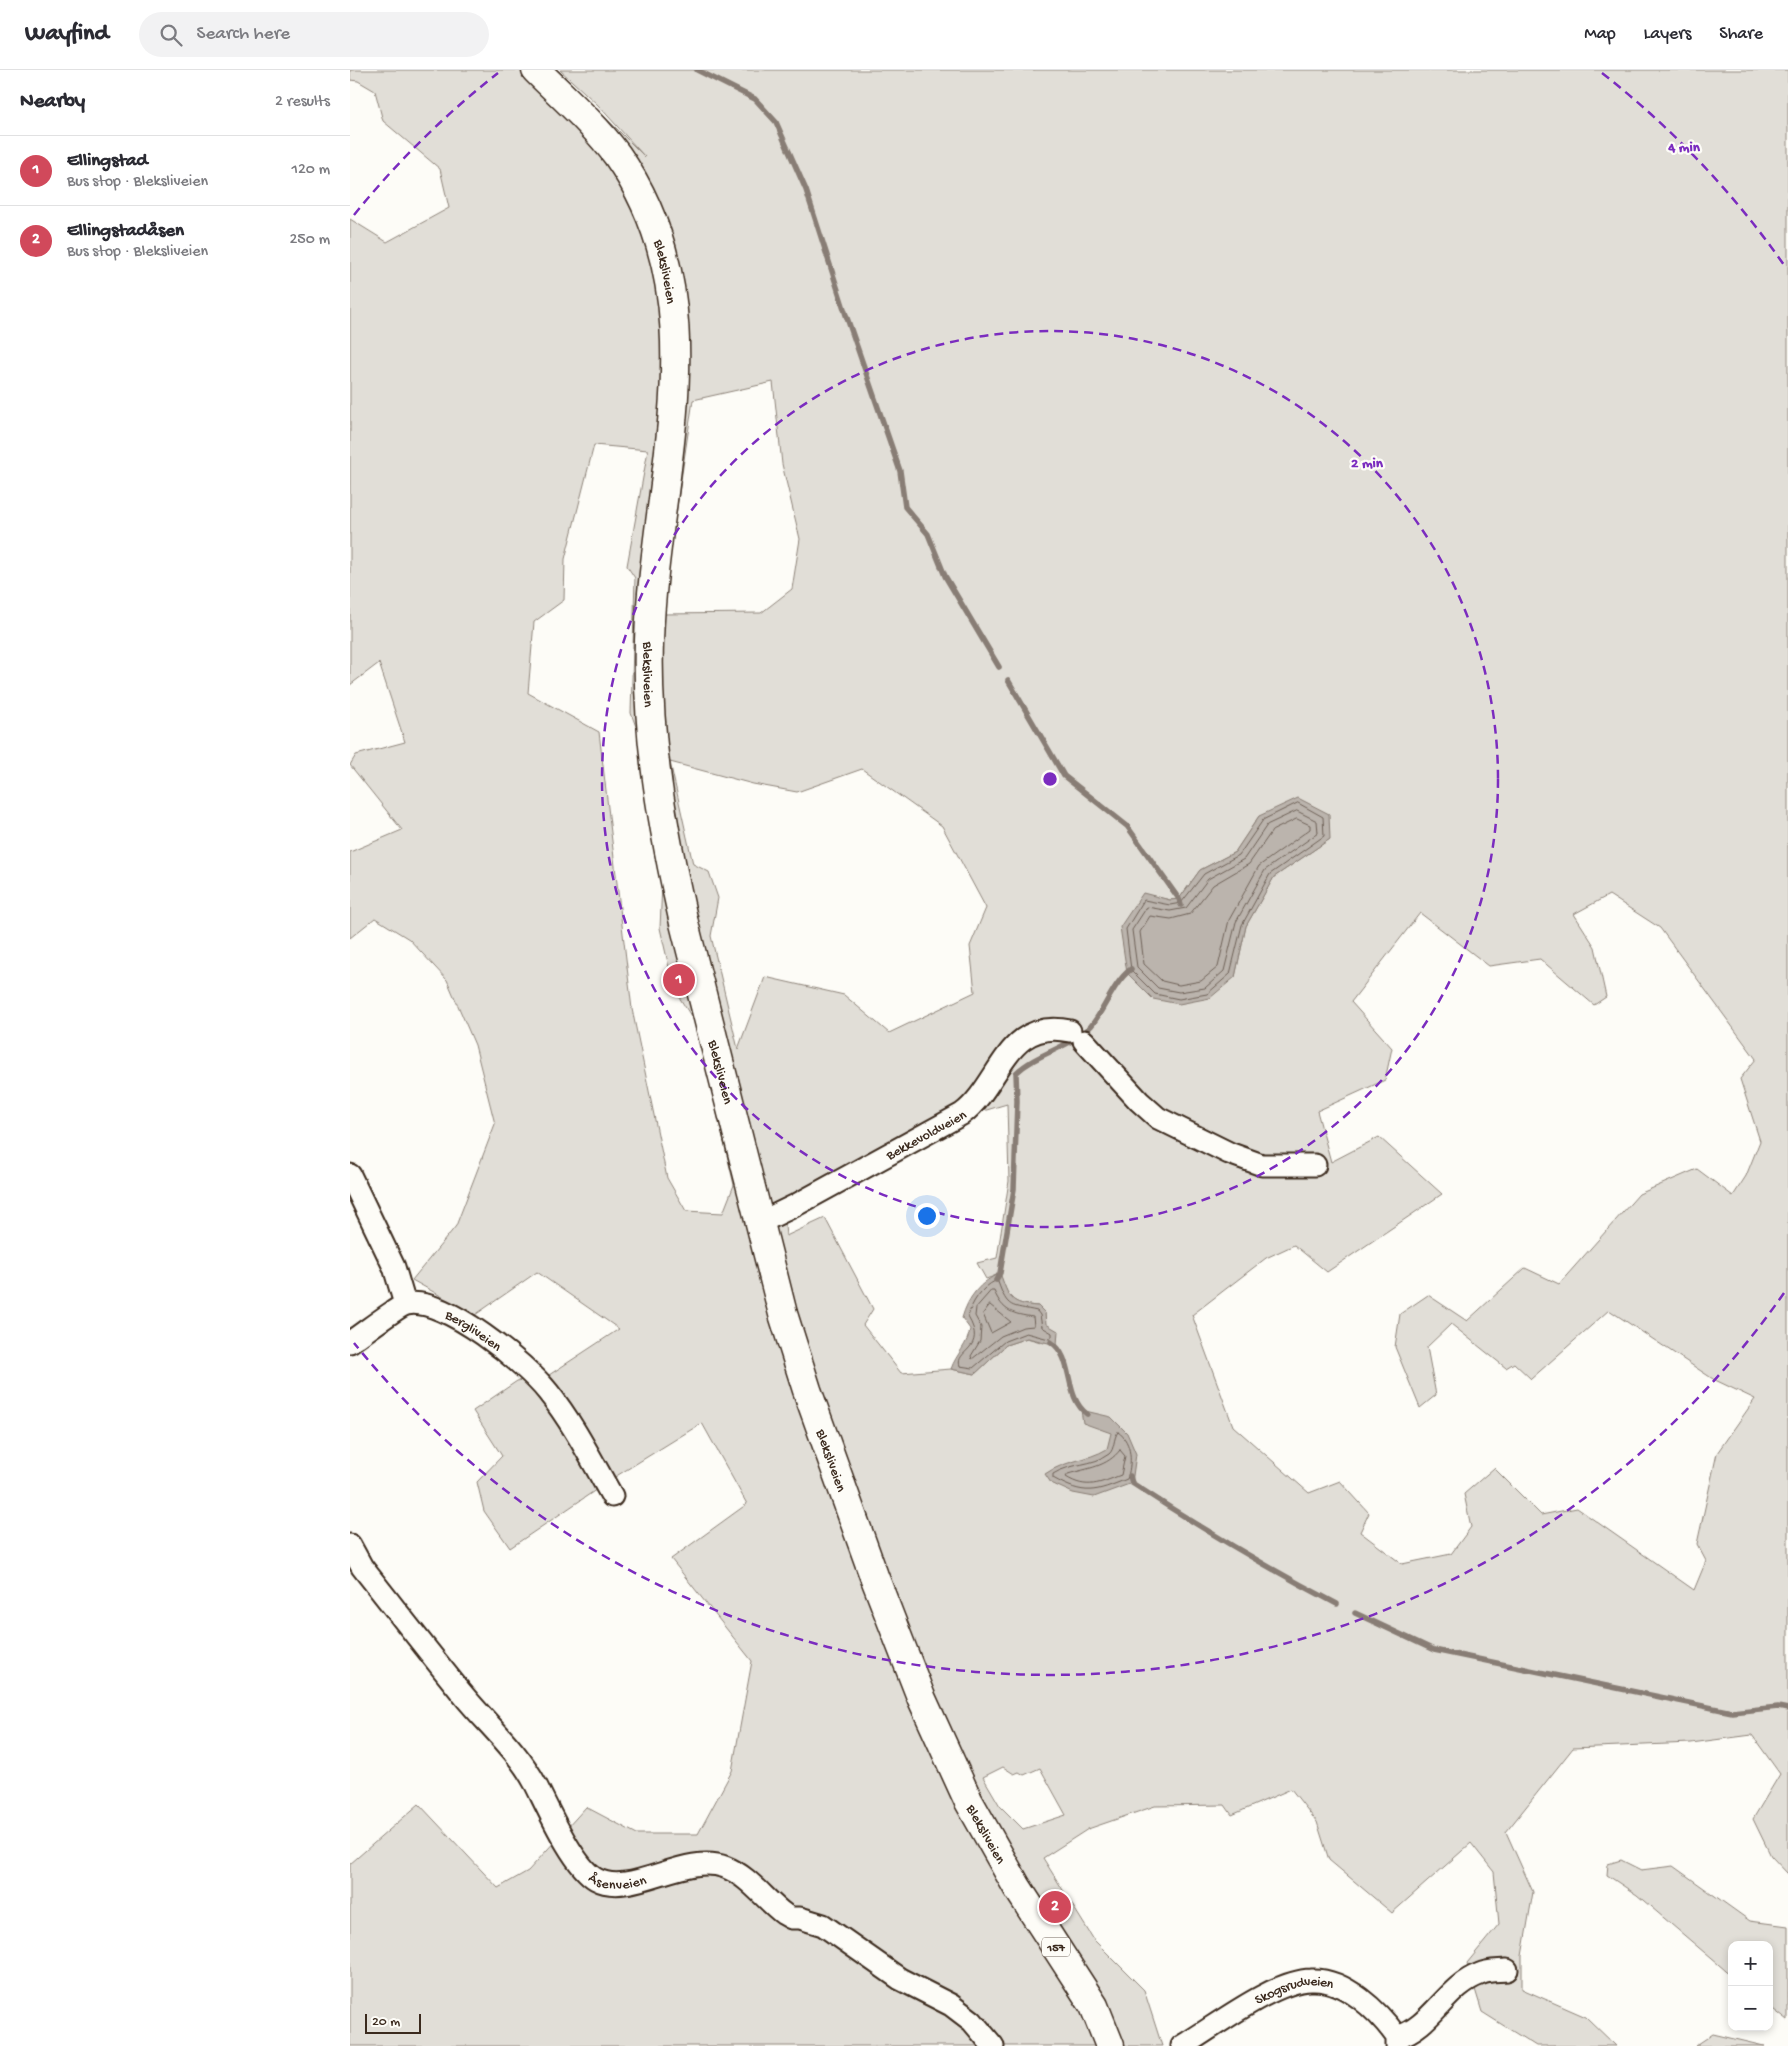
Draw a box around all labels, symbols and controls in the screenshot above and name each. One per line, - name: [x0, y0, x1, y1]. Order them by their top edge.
- search box: [139, 12, 489, 57]
- text: Wayfind: [25, 20, 109, 49]
- icon: search: [157, 21, 185, 49]
- text: Search here: [197, 23, 290, 46]
- text: Map: [1584, 24, 1616, 45]
- text: Layers: [1644, 24, 1691, 45]
- text: Share: [1719, 24, 1763, 45]
- text: Nearby: [20, 90, 85, 115]
- text: 2 results: [275, 93, 330, 112]
- text: 4 min: [1667, 139, 1701, 157]
- text: Ellingstad: [67, 150, 148, 173]
- text: 1: [33, 161, 39, 180]
- text: 120 m: [291, 161, 330, 180]
- text: Bus stop · Bleksliveien: [67, 173, 208, 192]
- text: Ellingstadåsen: [67, 220, 184, 243]
- text: 2: [32, 231, 40, 250]
- text: 250 m: [290, 231, 330, 250]
- street label: Bleksliveien: [648, 237, 678, 305]
- text: Bus stop · Bleksliveien: [67, 243, 208, 262]
- text: 2 min: [1351, 455, 1384, 473]
- street label: Bleksliveien: [638, 640, 656, 708]
- centre of rings: [1041, 770, 1059, 788]
- pin: 1: [663, 961, 695, 999]
- street label: Bleksliveien: [703, 1038, 736, 1106]
- street label: Bekkevoldveien: [883, 1107, 970, 1166]
- your location: [914, 1203, 940, 1229]
- street label: Bergliveien: [441, 1307, 504, 1356]
- street label: Bleksliveien: [810, 1426, 849, 1495]
- street label: Bleksliveien: [961, 1801, 1008, 1868]
- street label: Åsenveien: [584, 1870, 649, 1895]
- pin: 2: [1039, 1888, 1071, 1926]
- road number: 157: [1042, 1938, 1070, 1956]
- map controls: [1728, 1941, 1773, 2031]
- button: +: [1728, 1941, 1773, 1986]
- street label: Skogsrudveien: [1252, 1974, 1336, 2010]
- button: −: [1728, 1986, 1773, 2031]
- scale bar: [365, 2011, 421, 2034]
- text: 20 m: [372, 2014, 400, 2031]

